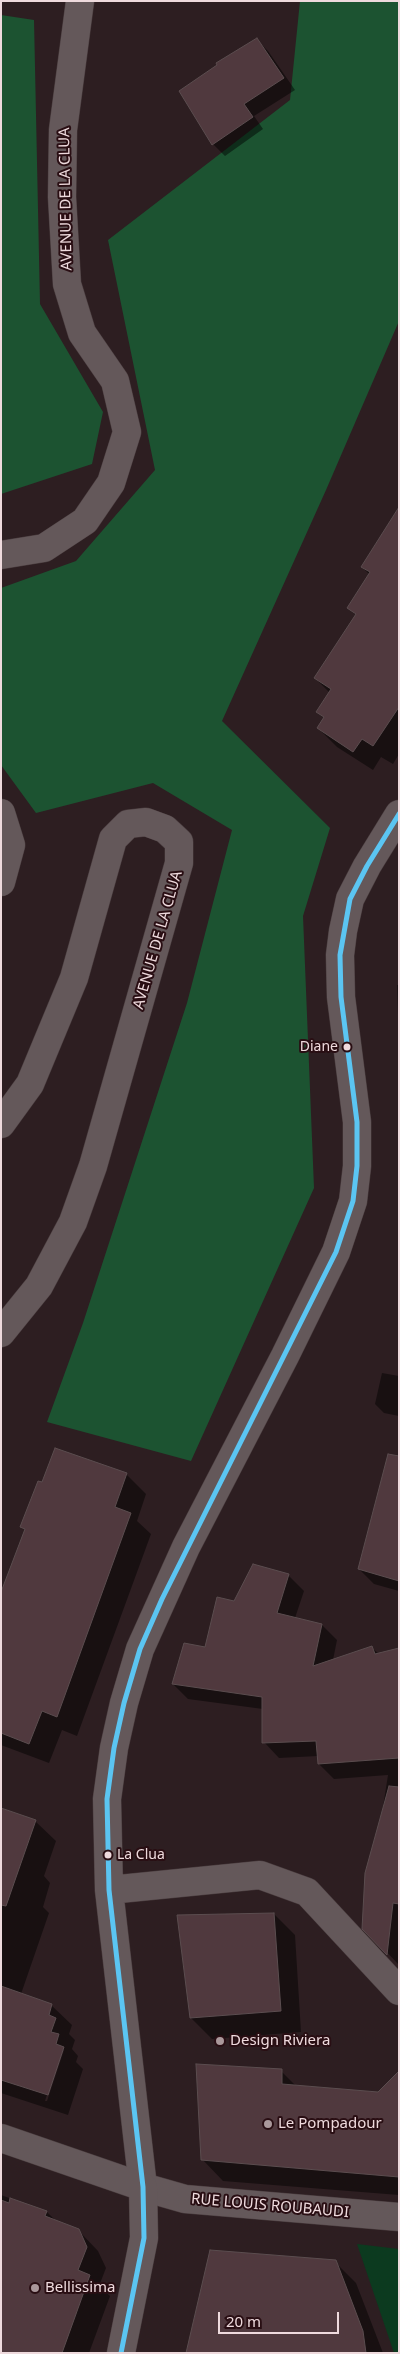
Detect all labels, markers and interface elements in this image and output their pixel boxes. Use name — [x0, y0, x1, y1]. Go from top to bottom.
street label: AVENUE DE LA CLUA — [56, 127, 76, 271]
street label: AVENUE DE LA CLUA — [130, 869, 186, 1011]
place label: Diane — [300, 1039, 338, 1055]
marker: Diane — [342, 1042, 352, 1052]
place label: La Clua — [117, 1847, 165, 1863]
marker: La Clua — [103, 1850, 113, 1860]
place label: Design Riviera — [230, 2032, 330, 2050]
marker: Design Riviera — [214, 2035, 226, 2047]
place label: Le Pompadour — [278, 2115, 382, 2133]
marker: Le Pompadour — [262, 2118, 274, 2130]
street label: RUE LOUIS ROUBAUDI — [190, 2190, 350, 2222]
place label: Bellissima — [45, 2279, 115, 2297]
marker: Bellissima — [29, 2282, 41, 2294]
scale bar — [220, 2302, 341, 2334]
text: 20 m — [226, 2311, 261, 2331]

